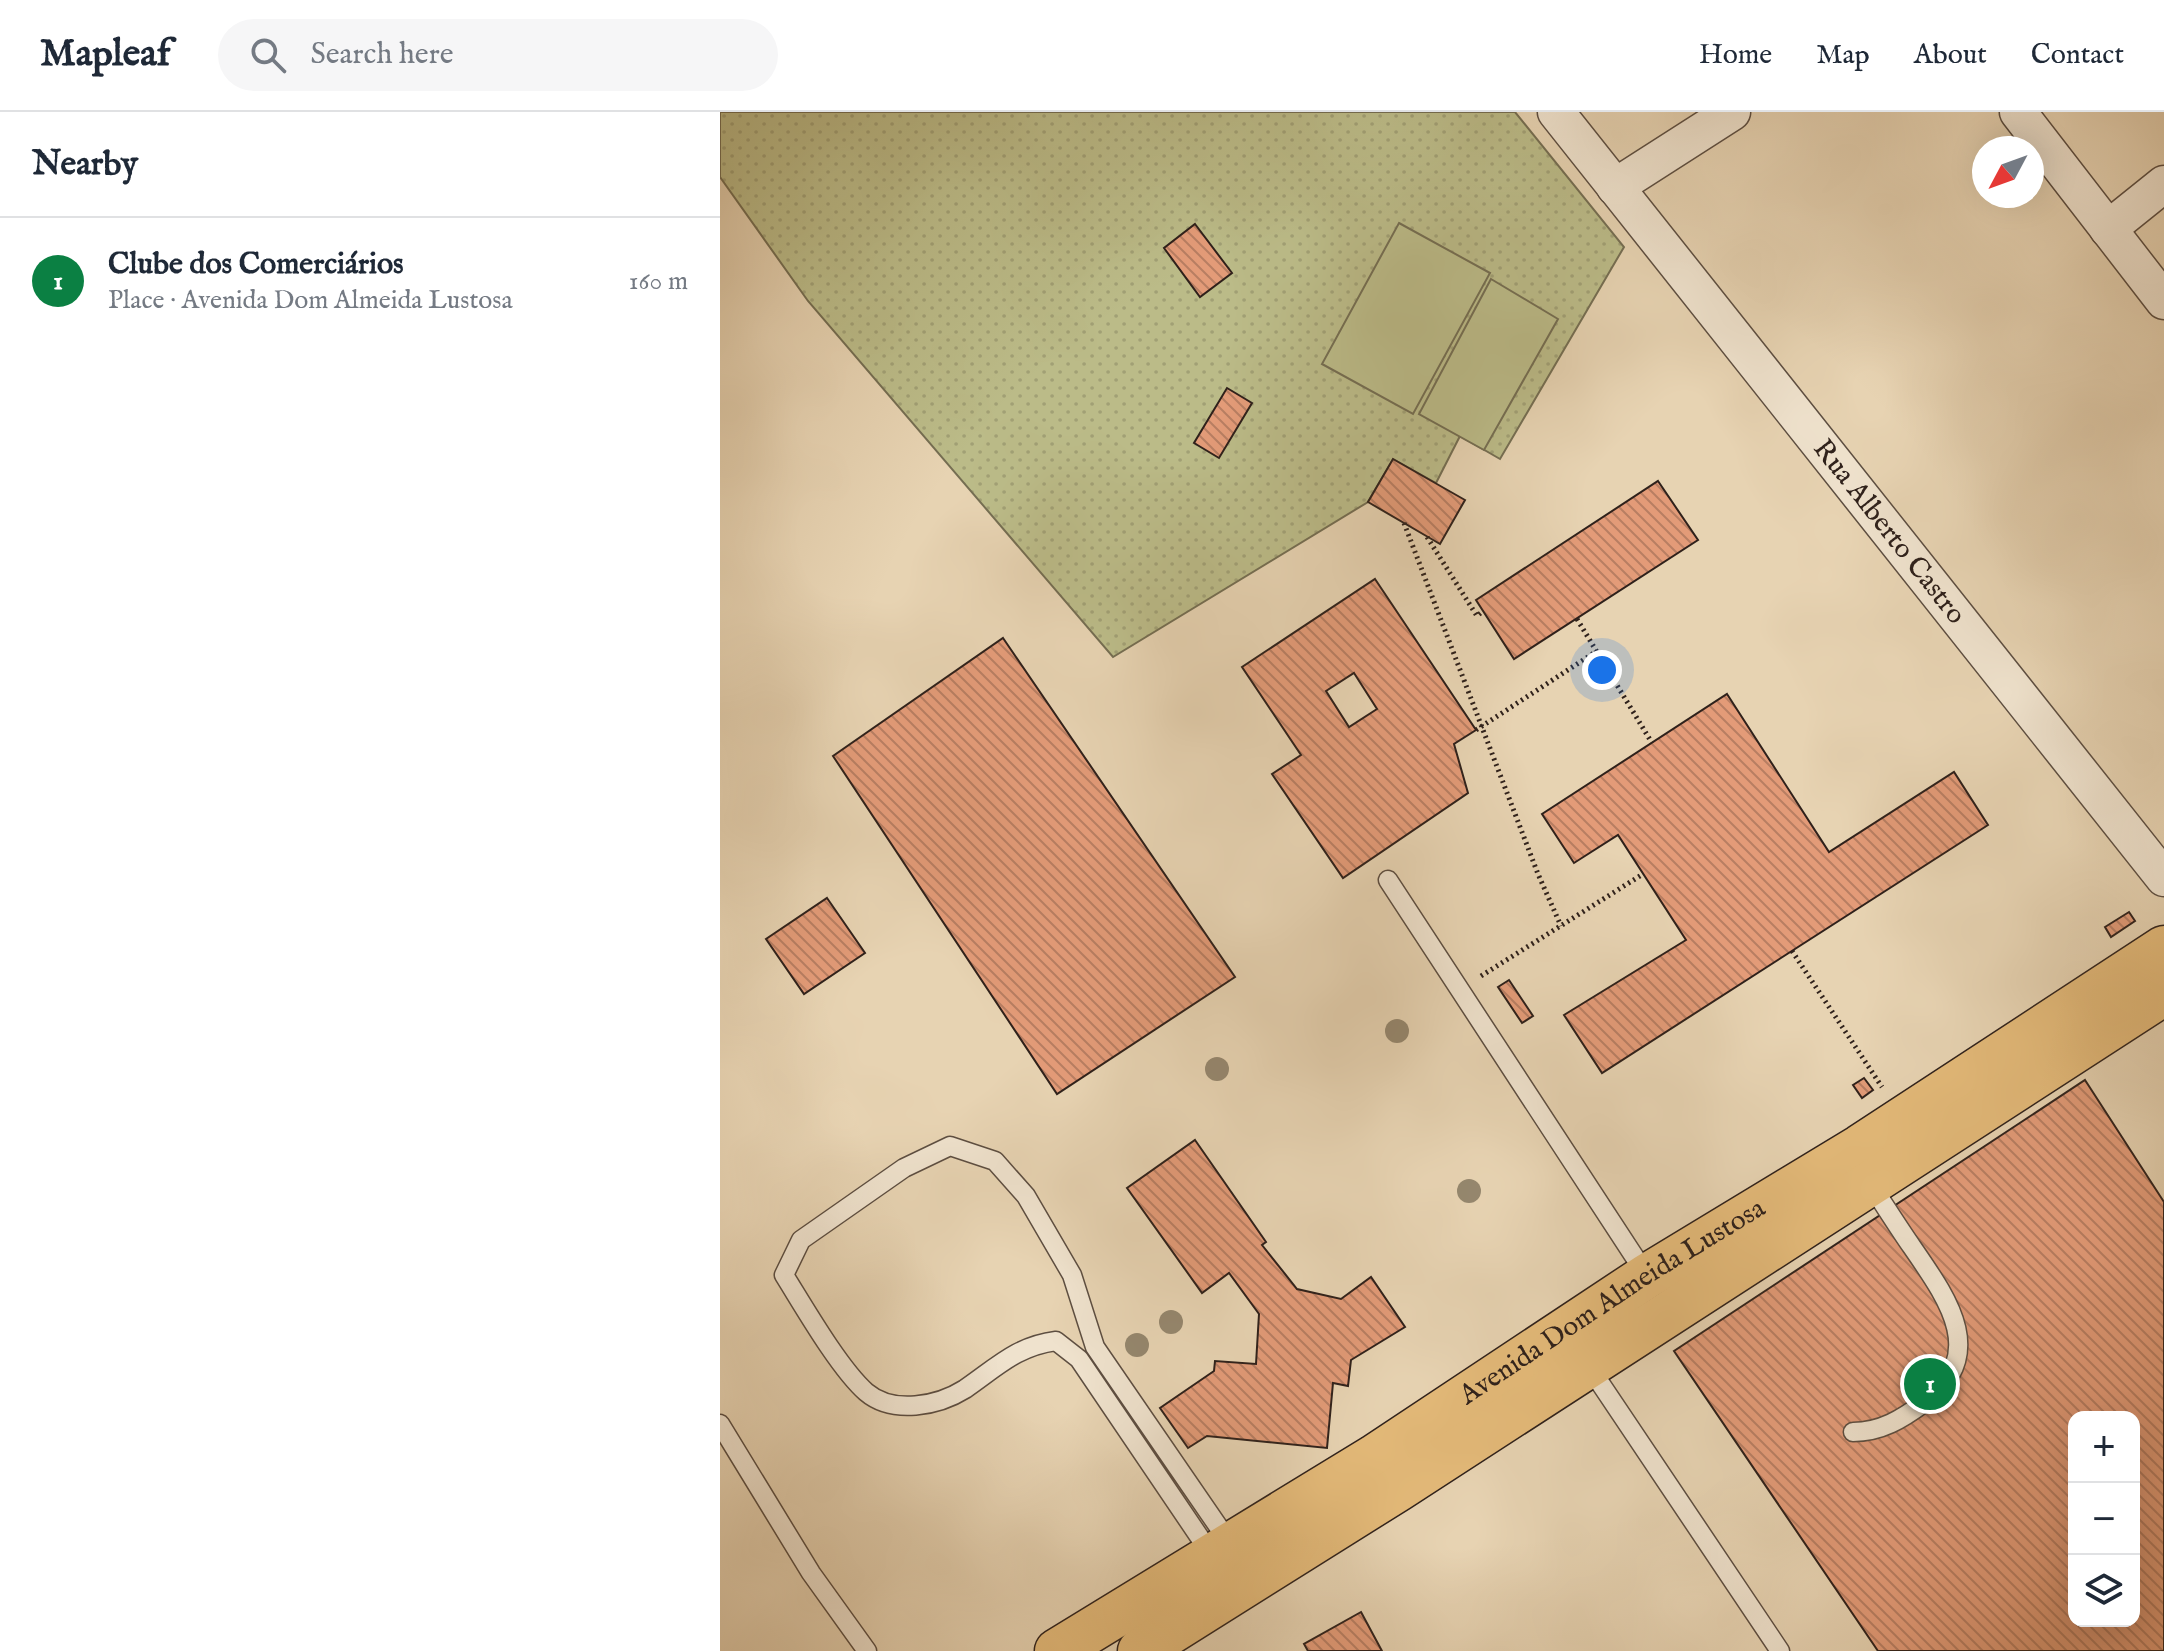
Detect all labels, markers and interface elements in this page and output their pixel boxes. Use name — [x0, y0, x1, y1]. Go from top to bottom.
search box — [218, 19, 778, 91]
text: Mapleaf — [40, 31, 170, 79]
icon: search — [246, 33, 290, 77]
text: Search here — [310, 36, 453, 74]
text: Home — [1699, 38, 1772, 73]
text: Map — [1816, 38, 1870, 73]
text: About — [1914, 38, 1987, 73]
text: Contact — [2031, 38, 2124, 73]
north arrow — [1972, 136, 2044, 208]
text: Nearby — [32, 143, 138, 186]
text: Clube dos Comerciários — [108, 246, 404, 284]
text: 1 — [53, 265, 63, 298]
text: 160 m — [629, 265, 688, 298]
text: Place · Avenida Dom Almeida Lustosa — [108, 284, 513, 317]
street label: Rua Alberto Castro — [1805, 432, 1973, 631]
your location — [1582, 650, 1622, 690]
street label: Avenida Dom Almeida Lustosa — [1452, 1191, 1772, 1414]
pin: 1 — [1904, 1354, 1956, 1414]
map controls — [2068, 1411, 2140, 1627]
button: + — [2068, 1411, 2140, 1483]
button: − — [2068, 1483, 2140, 1555]
button: layers — [2068, 1555, 2140, 1627]

